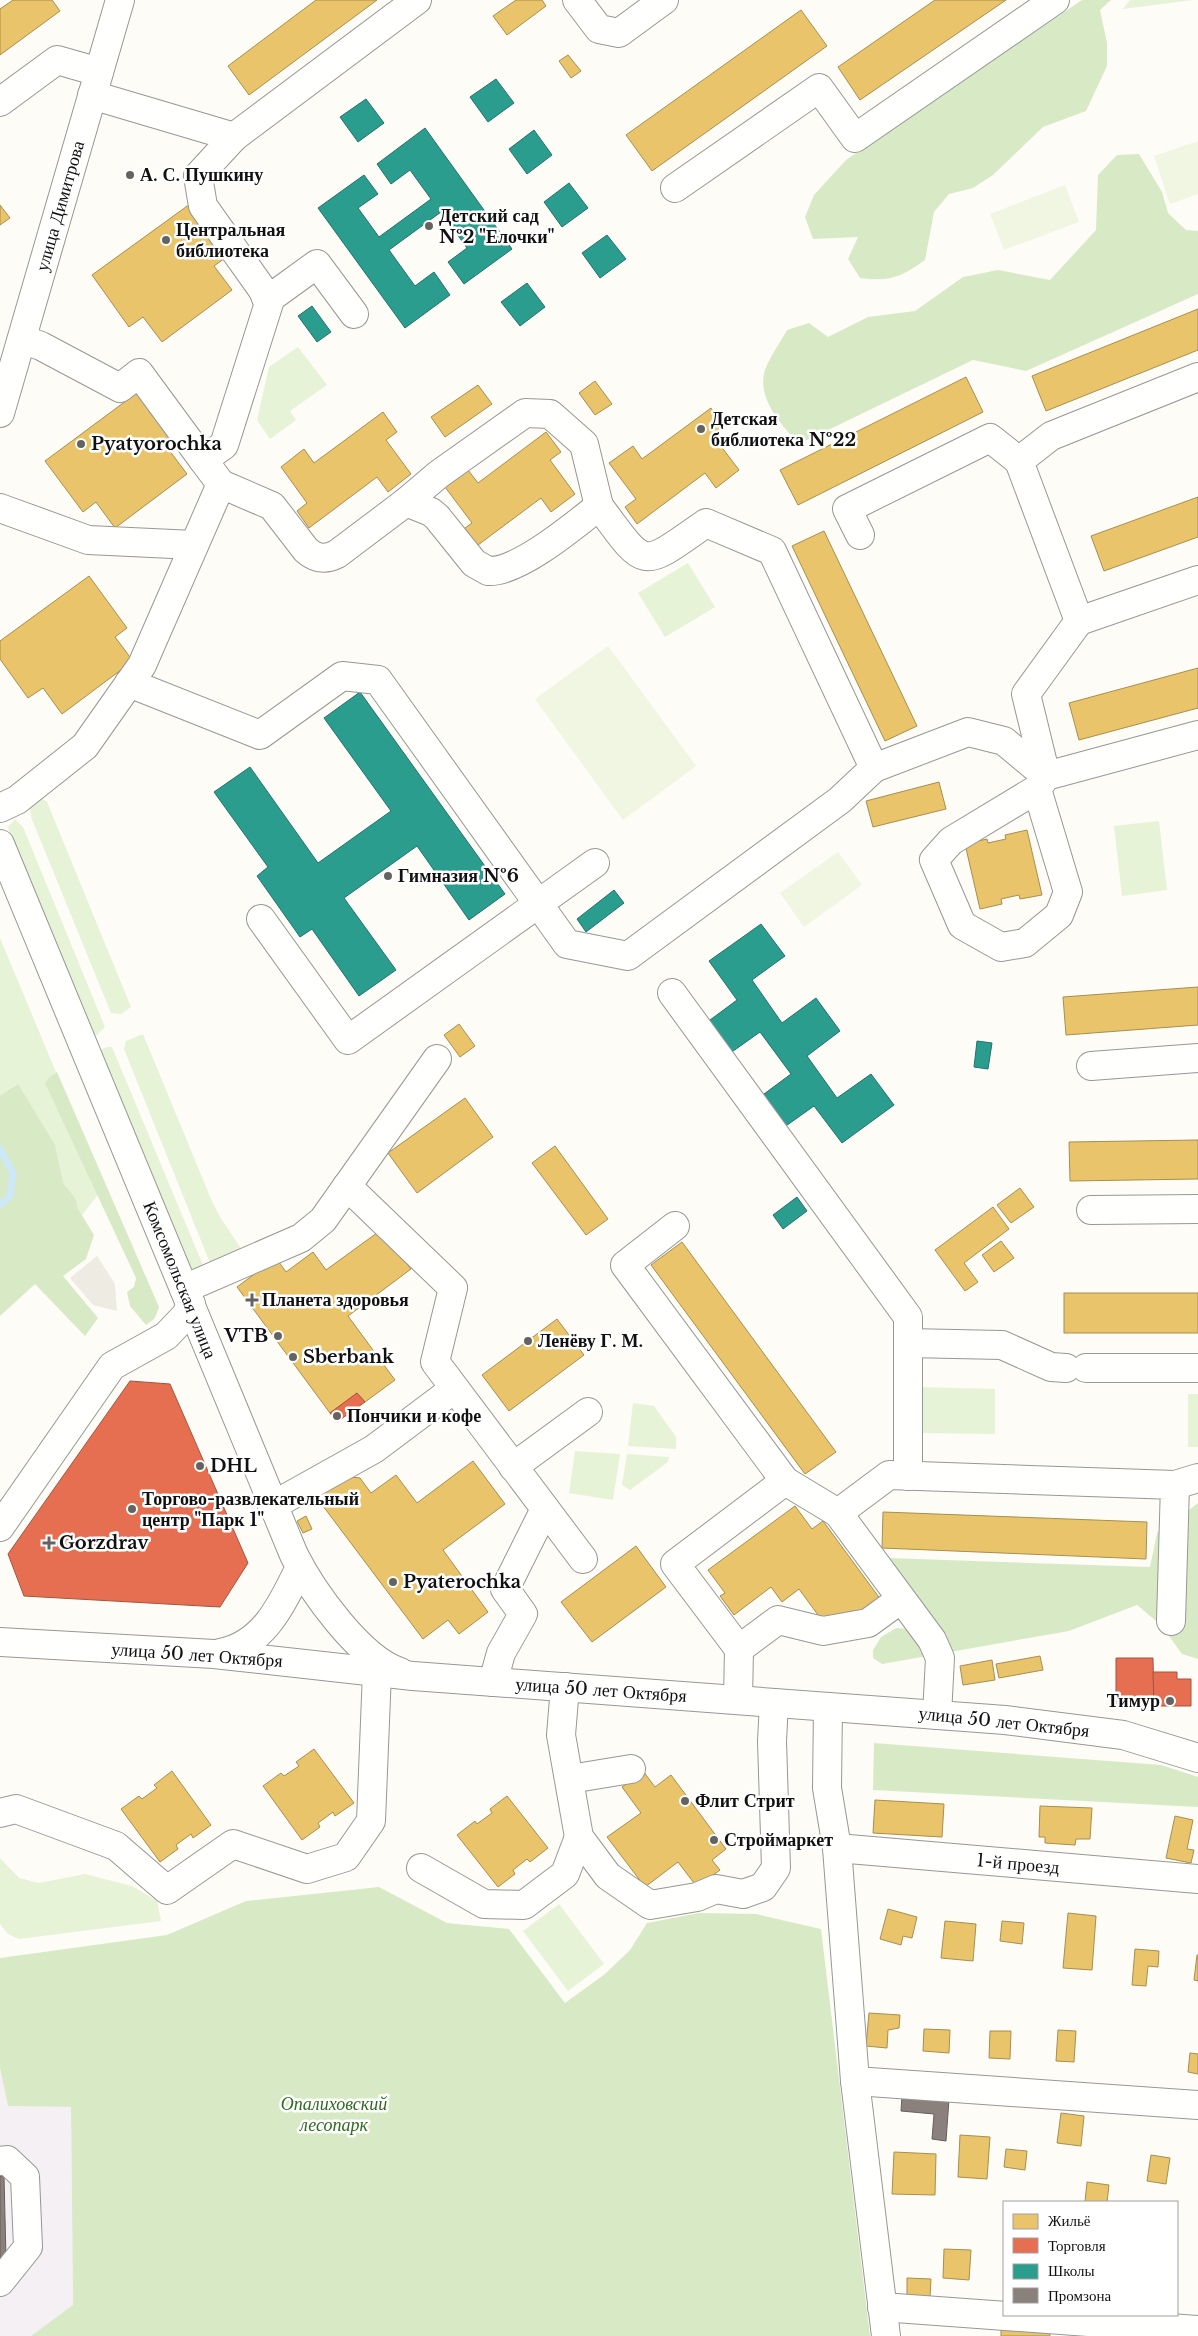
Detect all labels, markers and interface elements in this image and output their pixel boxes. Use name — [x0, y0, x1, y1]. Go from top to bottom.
street label: улица Димитрова — [31, 138, 89, 274]
place label: А. С. Пушкину — [140, 164, 263, 186]
marker: А. С. Пушкину — [124, 169, 136, 181]
place label: Детский сад №2 "Елочки" — [439, 205, 555, 248]
place label: Центральная библиотека — [176, 219, 286, 262]
marker: Детский сад №2 "Елочки" — [423, 220, 435, 232]
marker: Центральная библиотека — [160, 234, 172, 246]
place label: Детская библиотека №22 — [711, 408, 856, 451]
marker: Детская библиотека №22 — [695, 423, 707, 435]
place label: Pyatyorochka — [91, 433, 223, 455]
marker: Pyatyorochka — [75, 438, 87, 450]
place label: Гимназия №6 — [398, 865, 519, 887]
marker: Гимназия №6 — [382, 870, 394, 882]
street label: Комсомольская улица — [138, 1198, 222, 1362]
place label: Планета здоровья — [262, 1289, 409, 1311]
marker: Планета здоровья — [246, 1294, 258, 1306]
place label: VTB — [223, 1325, 268, 1347]
marker: VTB — [272, 1330, 284, 1342]
place label: Ленёву Г. М. — [538, 1330, 643, 1352]
marker: Ленёву Г. М. — [522, 1335, 534, 1347]
place label: Sberbank — [303, 1346, 395, 1368]
marker: Sberbank — [287, 1351, 299, 1363]
place label: Пончики и кофе — [347, 1405, 481, 1427]
marker: Пончики и кофе — [331, 1410, 343, 1422]
place label: DHL — [210, 1455, 257, 1477]
marker: DHL — [194, 1460, 206, 1472]
place label: Торгово-развлекательный центр "Парк 1" — [142, 1488, 359, 1531]
marker: Торгово-развлекательный центр "Парк 1" — [126, 1503, 138, 1515]
place label: Gorzdrav — [59, 1532, 149, 1554]
marker: Gorzdrav — [43, 1537, 55, 1549]
place label: Pyaterochka — [403, 1571, 522, 1593]
marker: Pyaterochka — [387, 1576, 399, 1588]
street label: улица 50 лет Октября — [111, 1638, 283, 1672]
street label: улица 50 лет Октября — [515, 1673, 687, 1707]
place label: Тимур — [1107, 1690, 1160, 1712]
marker: Тимур — [1164, 1695, 1176, 1707]
street label: улица 50 лет Октября — [917, 1702, 1091, 1742]
place label: Флит Стрит — [695, 1790, 795, 1812]
marker: Флит Стрит — [679, 1795, 691, 1807]
place label: Строймаркет — [724, 1829, 833, 1851]
marker: Строймаркет — [708, 1834, 720, 1846]
street label: 1-й проезд — [976, 1849, 1060, 1879]
park label: Опалиховский лесопарк — [281, 2093, 387, 2136]
legend — [1003, 2201, 1178, 2316]
text: Жильё — [1048, 2211, 1091, 2230]
text: Торговля — [1048, 2236, 1106, 2255]
text: Школы — [1048, 2261, 1095, 2280]
text: Промзона — [1048, 2286, 1111, 2305]

